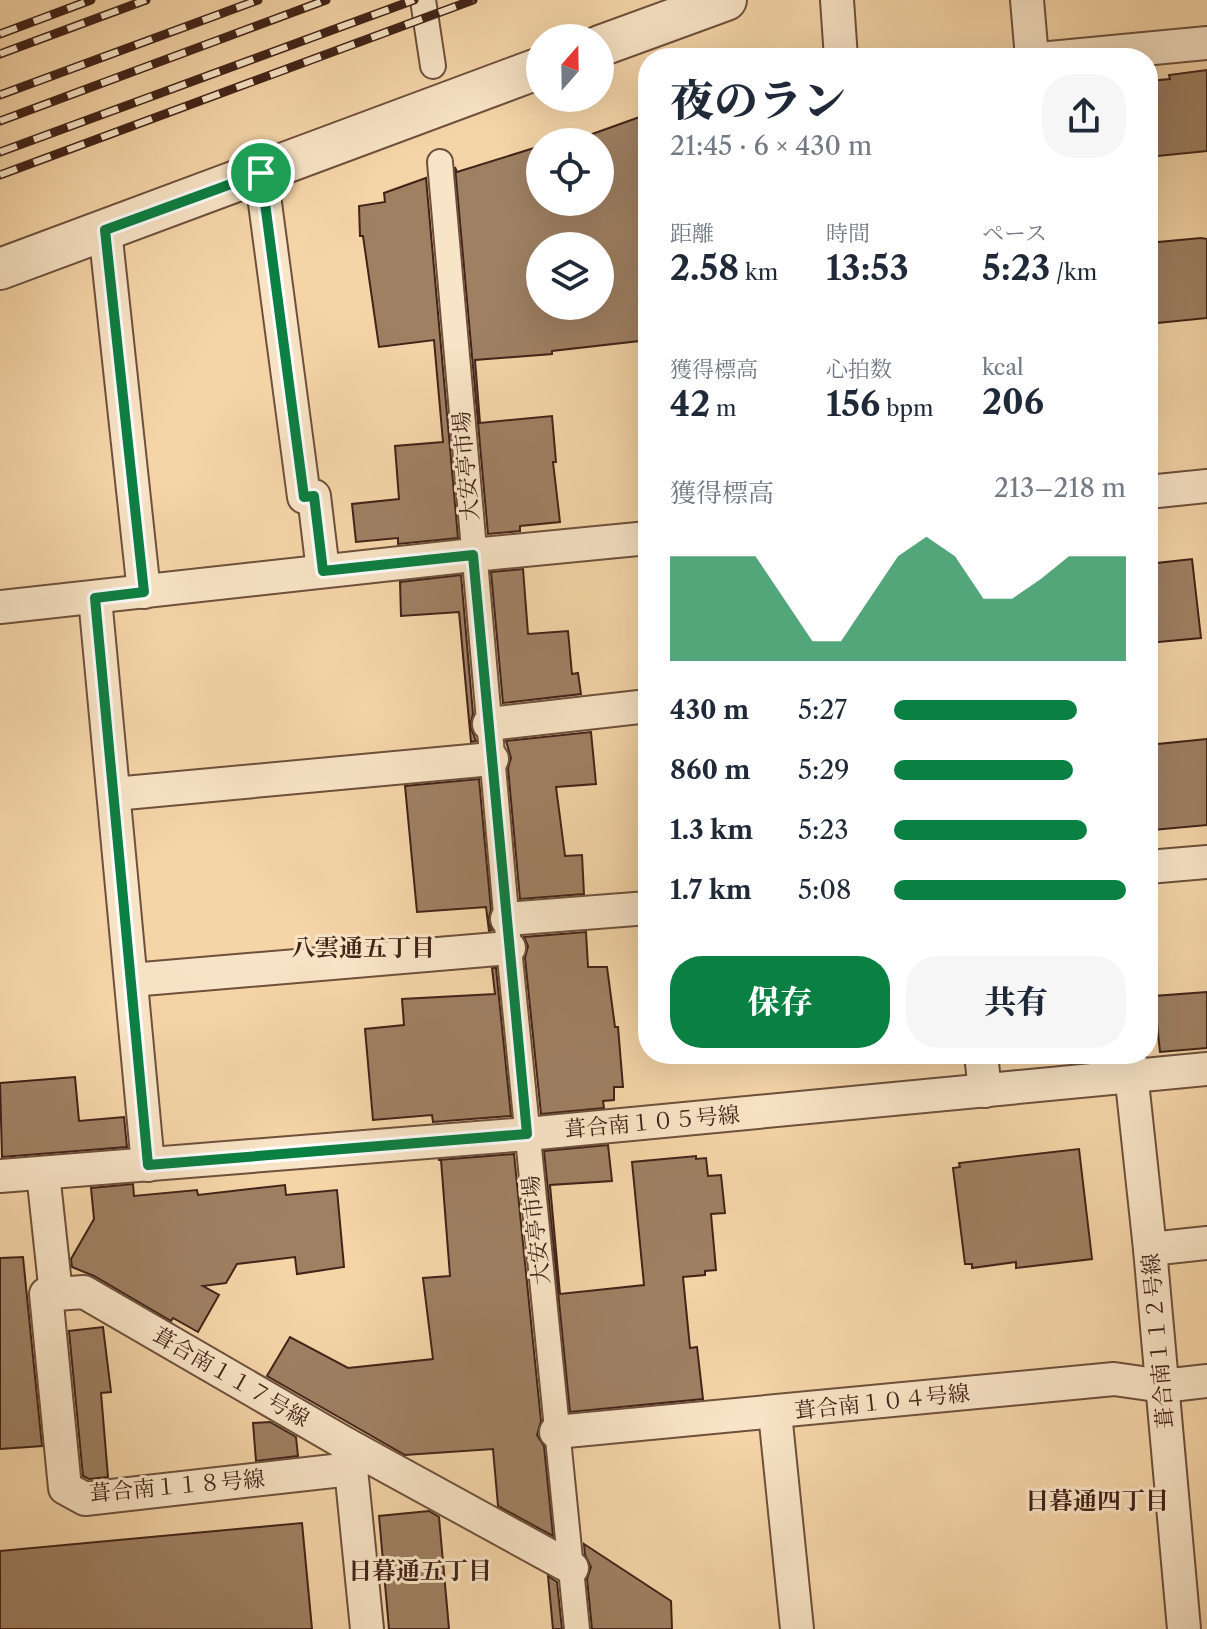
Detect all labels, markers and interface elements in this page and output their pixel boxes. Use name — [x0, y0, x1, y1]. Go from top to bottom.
north arrow — [526, 24, 614, 112]
map controls — [526, 24, 614, 320]
text: 夜のラン — [670, 73, 846, 127]
button: share — [1042, 74, 1126, 158]
button: locate — [526, 128, 614, 216]
text: 21:45 · 6 × 430 m — [670, 130, 872, 162]
pin — [227, 139, 295, 207]
icon: arrive — [239, 151, 283, 195]
text: 距離 — [670, 220, 714, 247]
text: 時間 — [826, 220, 870, 247]
text: ペース — [982, 220, 1047, 247]
button: layers — [526, 232, 614, 320]
text: 2.58 — [670, 247, 739, 289]
text: 13:53 — [826, 247, 909, 289]
text: 5:23 — [982, 247, 1050, 289]
text: km — [739, 259, 778, 286]
text: /km — [1050, 259, 1097, 286]
text: kcal — [982, 354, 1024, 381]
text: 獲得標高 — [670, 356, 758, 383]
text: 心拍数 — [826, 356, 892, 383]
text: 206 — [982, 381, 1044, 423]
text: 42 — [670, 383, 710, 425]
text: 156 — [826, 383, 880, 425]
text: m — [710, 395, 737, 422]
text: bpm — [880, 395, 934, 422]
street label: 大安亭市場 — [448, 410, 484, 522]
text: 213–218 m — [994, 472, 1126, 504]
text: 獲得標高 — [670, 477, 774, 509]
text: 430 m — [670, 694, 749, 726]
text: 5:27 — [798, 694, 847, 726]
text: 860 m — [670, 754, 751, 786]
text: 5:29 — [798, 754, 850, 786]
text: 1.3 km — [670, 814, 753, 846]
text: 5:23 — [798, 814, 849, 846]
text: 1.7 km — [670, 874, 752, 906]
text: 5:08 — [798, 874, 851, 906]
district label: 八雲通五丁目 — [291, 933, 435, 962]
button: 保存 — [670, 956, 890, 1048]
button: 共有 — [906, 956, 1126, 1048]
street label: 葺合南１０５号線 — [563, 1101, 741, 1143]
street label: 大安亭市場 — [517, 1174, 555, 1286]
street label: 葺合南１１２号線 — [1137, 1252, 1179, 1430]
street label: 葺合南１１７号線 — [148, 1321, 314, 1433]
street label: 葺合南１０４号線 — [793, 1379, 971, 1425]
street label: 葺合南１１８号線 — [88, 1465, 266, 1507]
district label: 日暮通四丁目 — [1025, 1486, 1169, 1515]
district label: 日暮通五丁目 — [348, 1556, 492, 1585]

